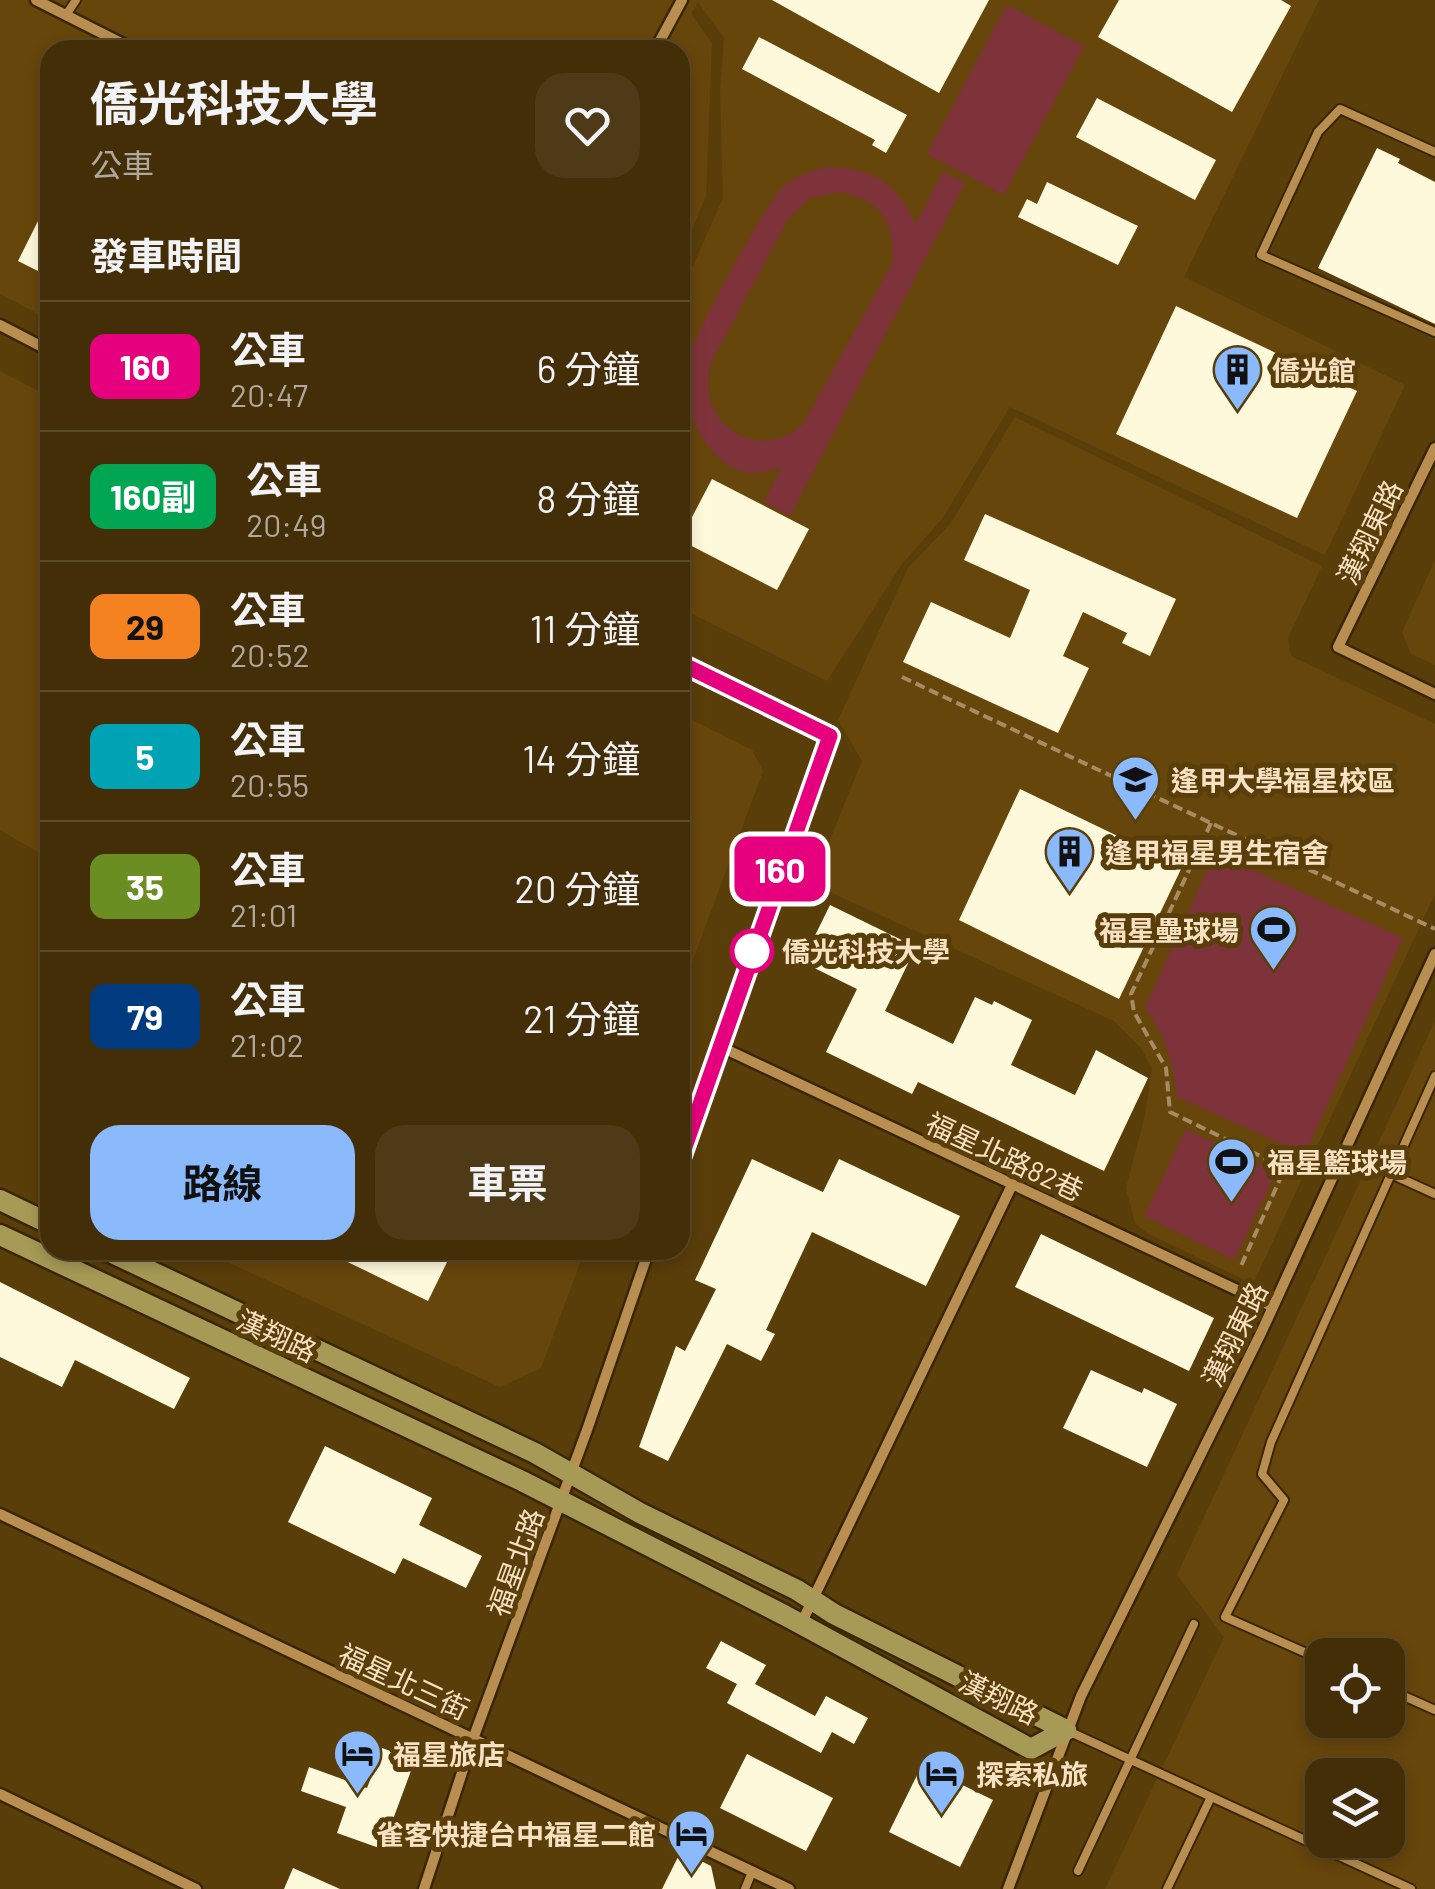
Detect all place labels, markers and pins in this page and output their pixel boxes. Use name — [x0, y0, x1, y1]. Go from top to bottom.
building icon: 僑光館 — [1211, 344, 1263, 412]
place label: 僑光館 — [1272, 353, 1356, 387]
school or university icon: 逢甲大學福星校區 — [1110, 754, 1162, 822]
place label: 逢甲大學福星校區 — [1171, 763, 1395, 797]
building icon: 逢甲福星男生宿舍 — [1044, 826, 1096, 894]
place label: 逢甲福星男生宿舍 — [1105, 835, 1329, 869]
sports icon: 福星壘球場 — [1248, 904, 1300, 972]
place label: 福星壘球場 — [1099, 913, 1239, 947]
marker: 僑光科技大學 — [731, 930, 773, 972]
place label: 僑光科技大學 — [782, 934, 950, 968]
sports icon: 福星籃球場 — [1206, 1136, 1258, 1204]
place label: 福星籃球場 — [1267, 1145, 1407, 1179]
hotel icon: 福星旅店 — [332, 1728, 384, 1796]
place label: 福星旅店 — [393, 1737, 505, 1771]
hotel icon: 探索私旅 — [915, 1748, 967, 1816]
place label: 探索私旅 — [976, 1757, 1088, 1791]
hotel icon: 雀客快捷台中福星二館 — [665, 1808, 717, 1876]
place label: 雀客快捷台中福星二館 — [376, 1817, 656, 1851]

